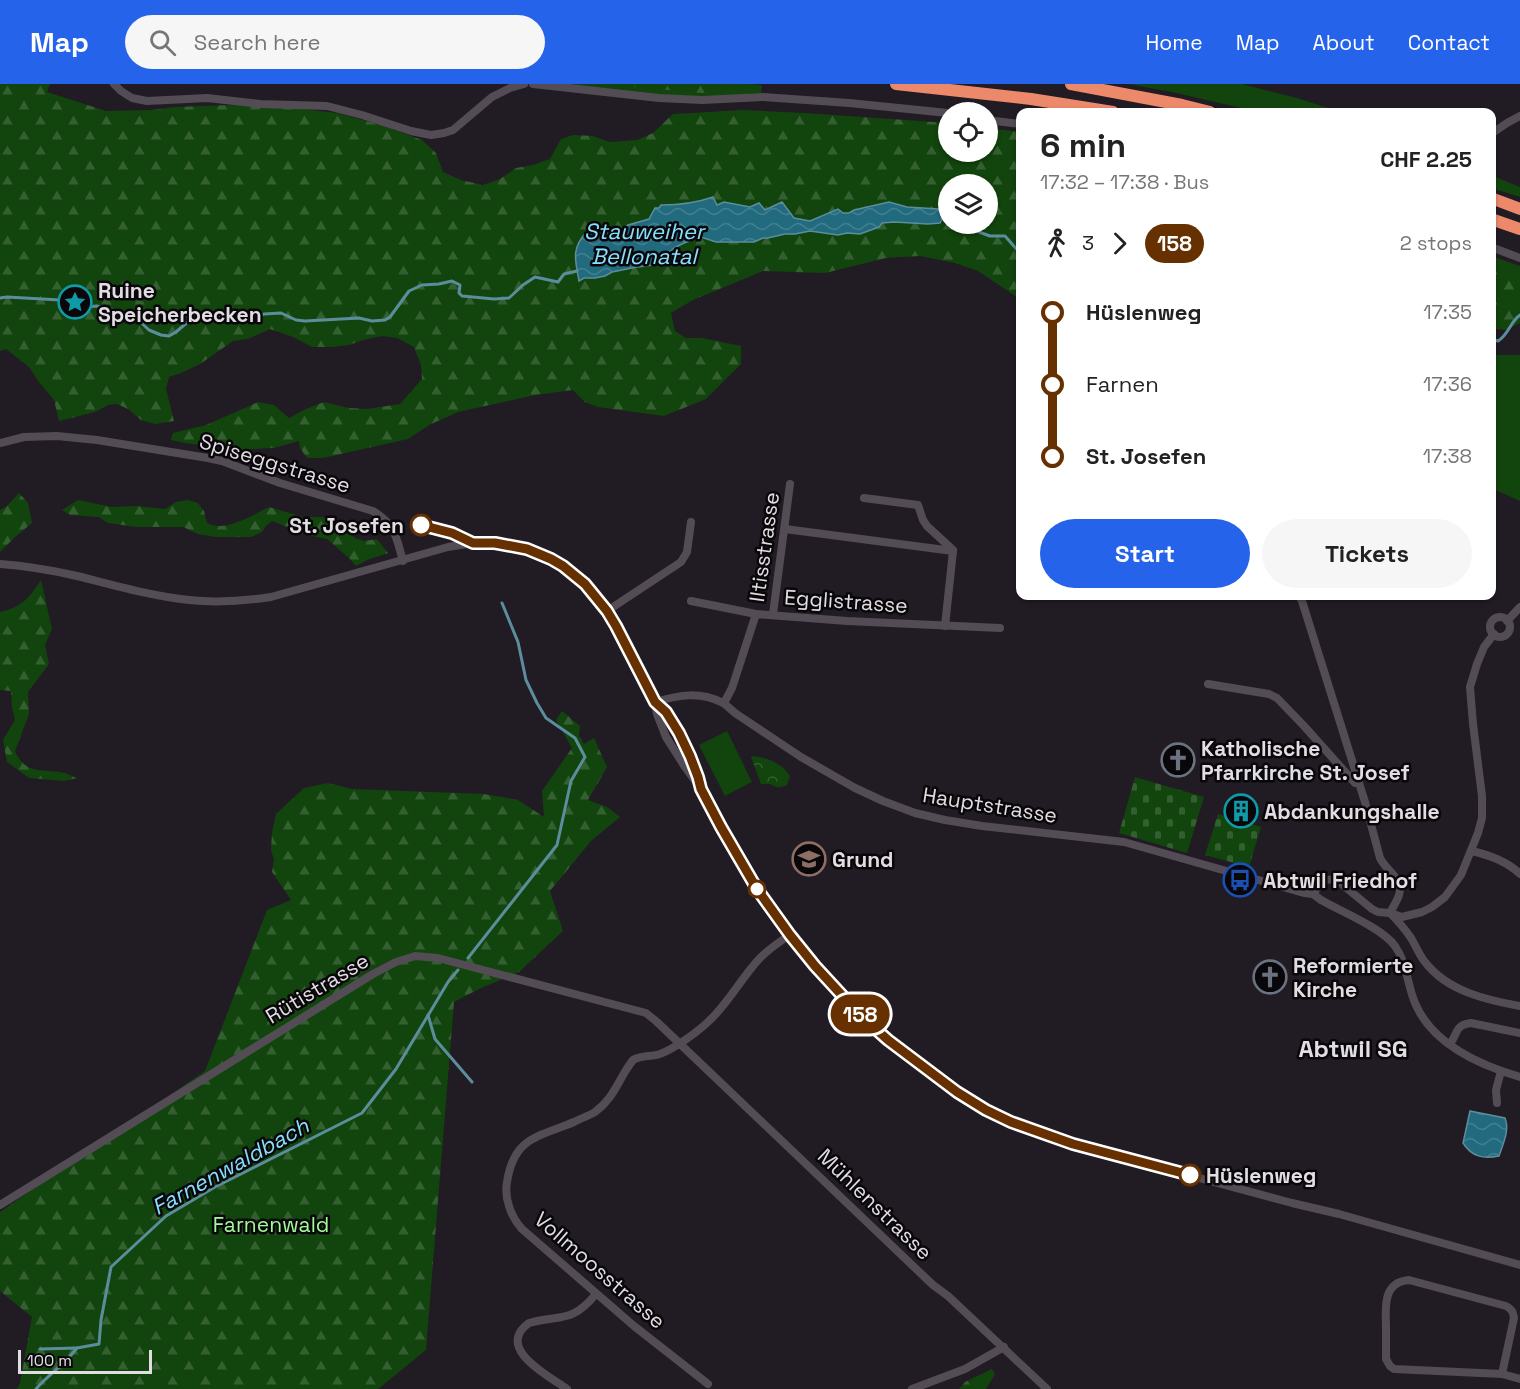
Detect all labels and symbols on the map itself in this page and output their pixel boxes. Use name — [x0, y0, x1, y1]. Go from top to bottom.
water label: Stauweiher Bellonatal — [584, 217, 707, 270]
place label: Ruine Speicherbecken — [98, 277, 262, 328]
place icon: Ruine Speicherbecken — [57, 284, 93, 320]
street label: Spiseggstrasse — [196, 427, 354, 499]
street label: Iltisstrasse — [743, 490, 785, 604]
place label: St. Josefen — [289, 512, 404, 539]
marker: St. Josefen — [410, 514, 432, 536]
street label: Egglistrasse — [783, 583, 909, 619]
place label: Katholische Pfarrkirche St. Josef — [1201, 735, 1410, 786]
church icon: Katholische Pfarrkirche St. Josef — [1160, 742, 1196, 778]
street label: Hauptstrasse — [921, 781, 1059, 829]
building icon: Abdankungshalle — [1223, 793, 1259, 829]
place label: Abdankungshalle — [1264, 798, 1440, 825]
school or university icon: Grund — [791, 841, 827, 877]
place label: Grund — [832, 846, 894, 873]
bus stop icon: Abtwil Friedhof — [1222, 862, 1258, 898]
place label: Abtwil Friedhof — [1263, 867, 1417, 894]
unlabelled marker — [748, 880, 766, 898]
street label: Rütistrasse — [261, 947, 373, 1029]
place label: Reformierte Kirche — [1293, 952, 1413, 1003]
church icon: Reformierte Kirche — [1252, 959, 1288, 995]
line badge: 158 — [826, 994, 894, 1034]
district label: Abtwil SG — [1298, 1033, 1408, 1064]
water label: Farnenwaldbach — [147, 1111, 314, 1221]
street label: Mühlenstrasse — [812, 1143, 938, 1265]
place label: Hüslenweg — [1206, 1162, 1316, 1189]
marker: Hüslenweg — [1179, 1164, 1201, 1186]
street label: Vollmoosstrasse — [529, 1206, 671, 1334]
park label: Farnenwald — [213, 1211, 329, 1238]
scale bar — [18, 1347, 152, 1374]

